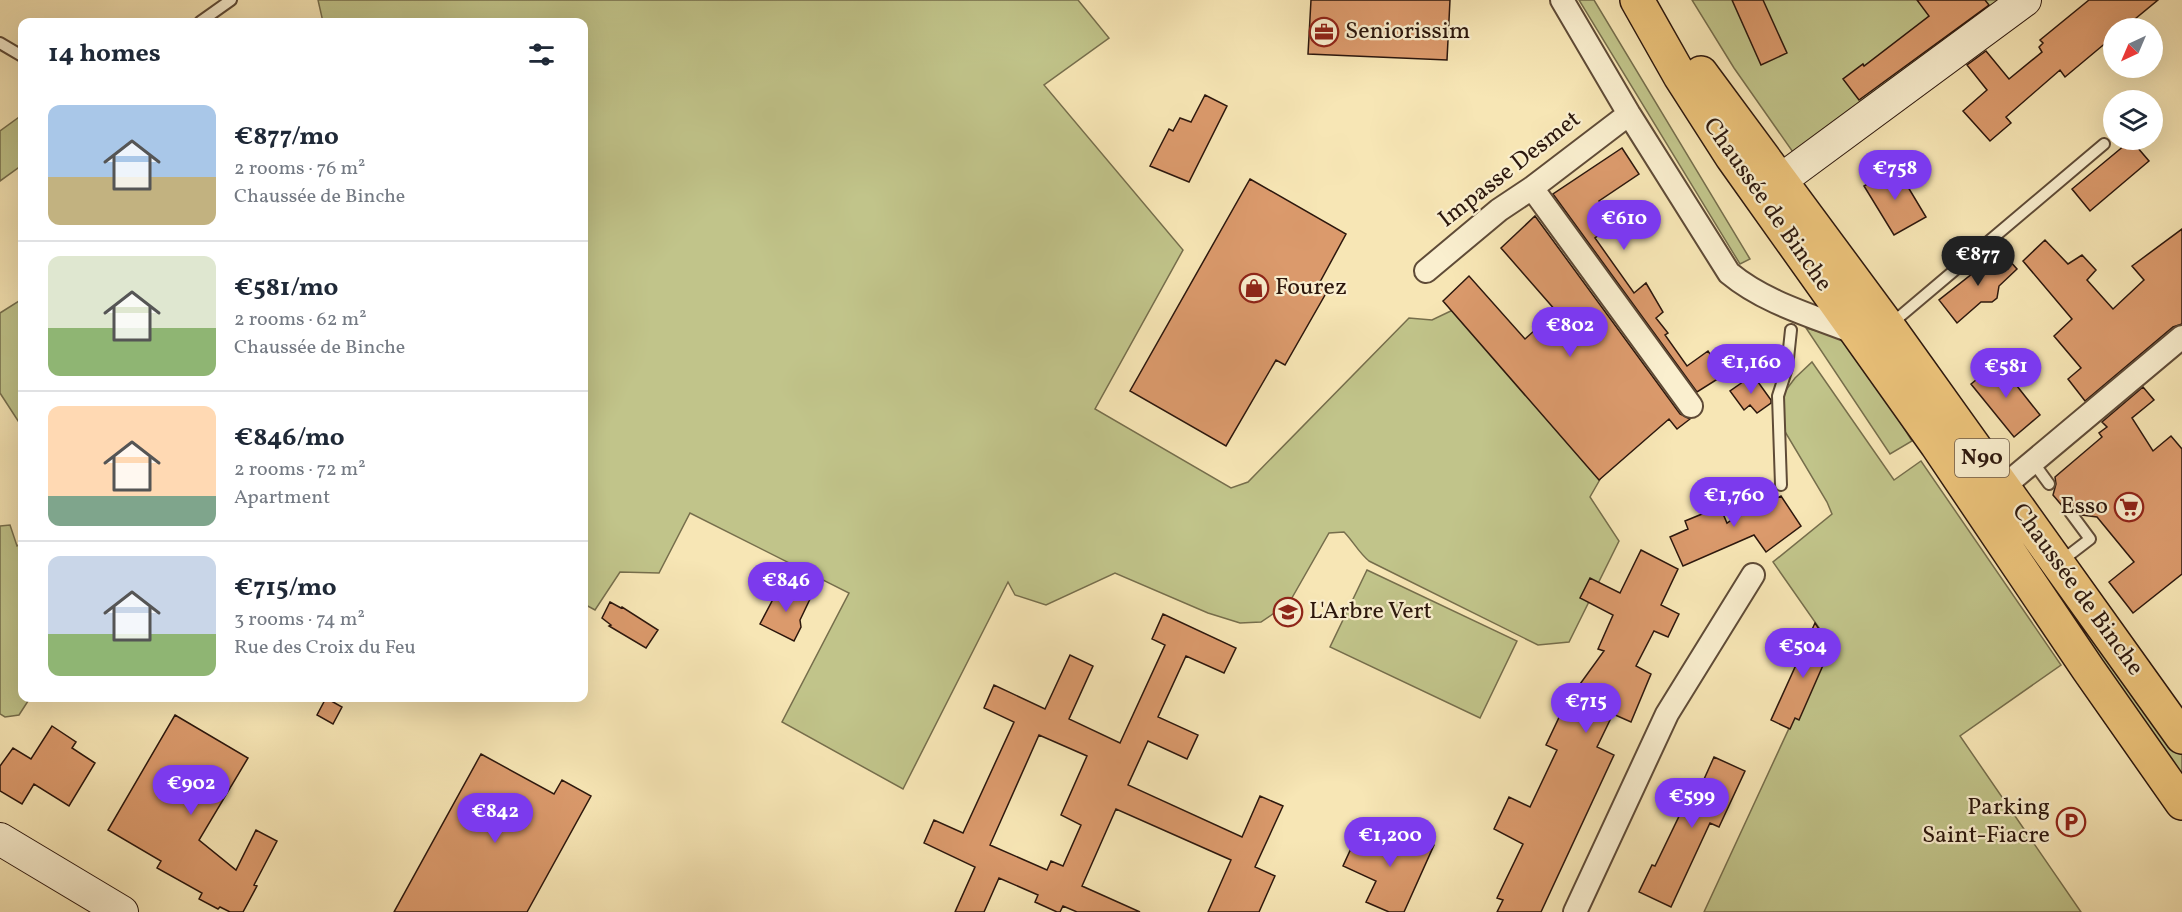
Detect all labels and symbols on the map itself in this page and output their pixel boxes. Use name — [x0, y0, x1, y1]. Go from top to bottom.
place label: Seniorissim — [1345, 15, 1470, 49]
office icon: Seniorissim — [1308, 16, 1340, 48]
north arrow — [2103, 18, 2163, 78]
street label: Impasse Desmet — [1432, 104, 1588, 236]
street label: Chaussée de Binche — [1694, 111, 1840, 299]
pin: €758 — [1859, 150, 1931, 201]
pin: €610 — [1588, 200, 1660, 251]
pin: €877 — [1942, 236, 2014, 287]
place label: Fourez — [1275, 271, 1347, 305]
shop icon: Fourez — [1238, 272, 1270, 304]
pin: €802 — [1534, 307, 1606, 358]
pin: €1,160 — [1702, 344, 1800, 395]
pin: €581 — [1970, 348, 2042, 399]
road number: N90 — [1955, 439, 2009, 477]
pin: €1,760 — [1685, 477, 1783, 528]
place label: Esso — [2060, 490, 2108, 524]
supermarket icon: Esso — [2113, 491, 2145, 523]
street label: Chaussée de Binche — [2003, 497, 2151, 683]
pin: €846 — [750, 562, 822, 613]
place label: L'Arbre Vert — [1309, 595, 1432, 629]
school or university icon: L'Arbre Vert — [1272, 596, 1304, 628]
pin: €504 — [1767, 628, 1839, 679]
pin: €715 — [1550, 683, 1622, 734]
pin: €902 — [155, 765, 227, 816]
pin: €599 — [1656, 778, 1728, 829]
place label: Parking Saint-Fiacre — [1922, 791, 2050, 853]
pin: €842 — [459, 793, 531, 844]
parking icon: Parking Saint-Fiacre — [2055, 806, 2087, 838]
pin: €1,200 — [1341, 817, 1439, 868]

